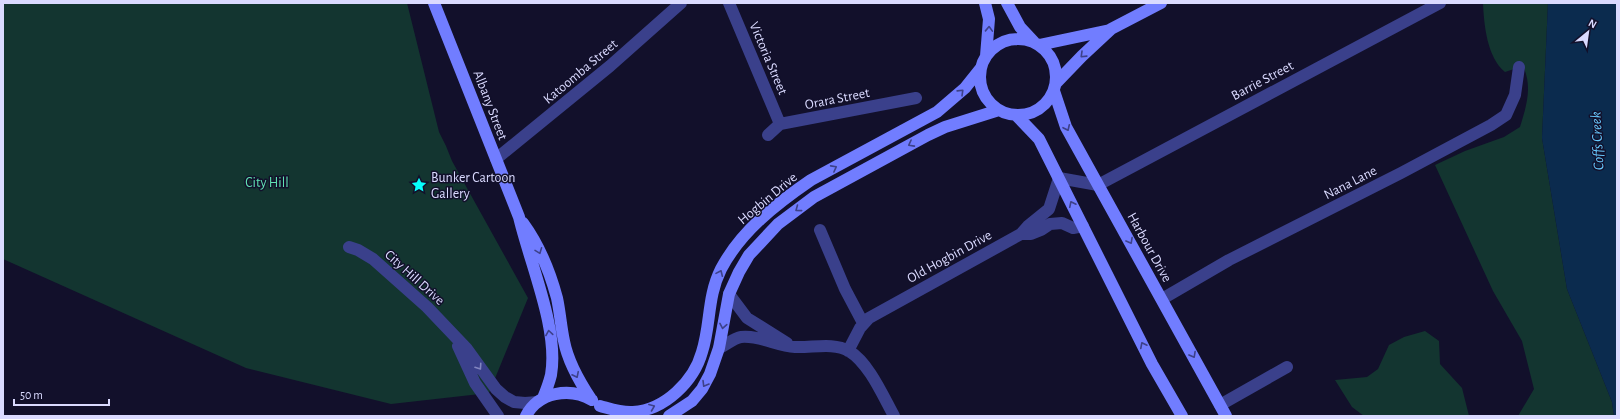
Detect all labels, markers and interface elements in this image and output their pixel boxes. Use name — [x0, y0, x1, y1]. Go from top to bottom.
north arrow — [1568, 12, 1608, 52]
text: N — [1587, 17, 1599, 30]
street label: Victoria Street — [747, 20, 790, 97]
one-way arrow — [985, 26, 993, 32]
street label: Katoomba Street — [541, 36, 621, 107]
one-way arrow — [1080, 50, 1088, 58]
street label: Barrie Street — [1229, 58, 1296, 103]
street label: Albany Street — [470, 69, 510, 143]
street label: Orara Street — [804, 86, 871, 112]
one-way arrow — [956, 89, 964, 97]
water label: Coffs Creek — [1588, 111, 1607, 171]
one-way arrow — [1062, 123, 1070, 131]
one-way arrow — [907, 140, 915, 147]
street label: Nana Lane — [1322, 164, 1379, 202]
one-way arrow — [830, 165, 837, 172]
street label: Hogbin Drive — [735, 170, 800, 227]
place label: Bunker Cartoon Gallery — [431, 171, 515, 201]
park label: City Hill — [245, 176, 289, 190]
place icon: Bunker Cartoon Gallery — [410, 176, 428, 194]
one-way arrow — [1069, 201, 1077, 208]
one-way arrow — [795, 204, 802, 211]
street label: Harbour Drive — [1124, 210, 1174, 285]
street label: Old Hogbin Drive — [905, 228, 994, 286]
one-way arrow — [1125, 237, 1132, 245]
one-way arrow — [535, 247, 543, 254]
street label: City Hill Drive — [382, 248, 447, 308]
one-way arrow — [715, 270, 723, 277]
one-way arrow — [719, 323, 728, 330]
one-way arrow — [545, 330, 554, 336]
one-way arrow — [1140, 342, 1148, 349]
one-way arrow — [1188, 351, 1195, 358]
one-way arrow — [475, 362, 482, 369]
one-way arrow — [572, 370, 579, 378]
one-way arrow — [702, 380, 709, 387]
scale bar — [14, 381, 109, 407]
text: 50 m — [20, 389, 43, 401]
one-way arrow — [648, 403, 655, 411]

